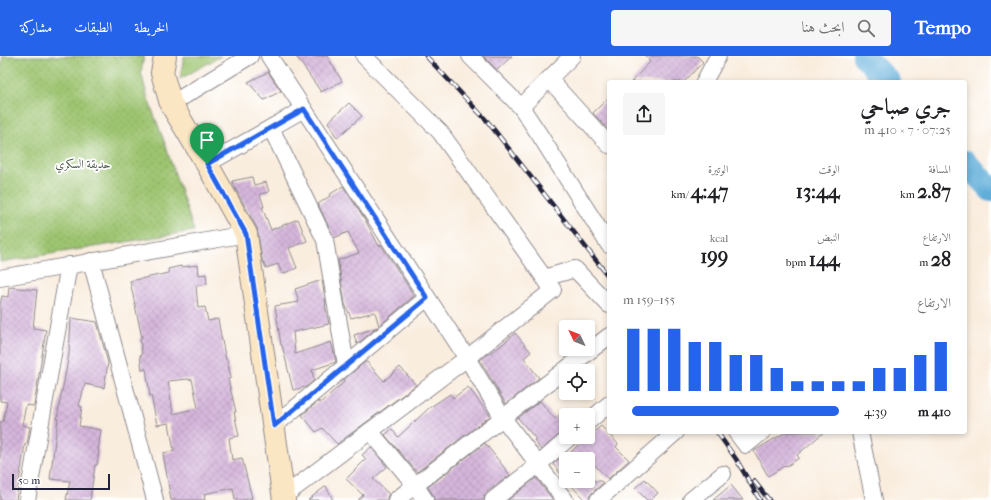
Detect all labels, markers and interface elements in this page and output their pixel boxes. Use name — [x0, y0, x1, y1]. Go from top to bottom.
search box — [611, 10, 891, 46]
icon: search — [855, 17, 877, 39]
text: Tempo — [915, 17, 971, 39]
text: ابحث هنا — [801, 18, 845, 36]
text: مشاركة — [20, 19, 52, 36]
text: الطبقات — [74, 19, 112, 36]
text: الخريطة — [134, 19, 168, 36]
button: share — [623, 93, 665, 135]
text: جري صباحي — [860, 94, 951, 120]
text: 07:25 · 7 × 410 m — [864, 122, 951, 137]
pin — [190, 123, 224, 164]
icon: arrive — [196, 129, 218, 151]
park label: حديقة السكري — [55, 157, 111, 174]
text: الوتيرة — [708, 163, 728, 176]
text: الوقت — [819, 163, 840, 176]
text: المسافة — [929, 163, 951, 176]
text: 4:47 — [691, 180, 728, 203]
text: 13:44 — [796, 180, 840, 203]
text: 2.87 — [917, 180, 951, 203]
text: /km — [671, 188, 691, 201]
text: km — [900, 188, 917, 201]
text: النبض — [817, 231, 840, 244]
text: الارتفاع — [922, 231, 951, 244]
text: kcal — [710, 232, 728, 245]
text: 199 — [700, 245, 728, 268]
text: 144 — [809, 248, 840, 271]
text: 28 — [931, 248, 951, 271]
text: bpm — [786, 256, 809, 269]
text: m — [919, 256, 931, 269]
text: 155–159 m — [623, 292, 675, 307]
text: الارتفاع — [917, 295, 951, 310]
north arrow — [559, 320, 595, 356]
map controls — [559, 320, 595, 488]
button: locate — [559, 364, 595, 400]
text: 4:39 — [864, 404, 887, 419]
text: 410 m — [918, 404, 951, 419]
button: + — [559, 408, 595, 444]
button: − — [559, 452, 595, 488]
scale bar — [12, 472, 110, 491]
text: 50 m — [18, 474, 40, 487]

